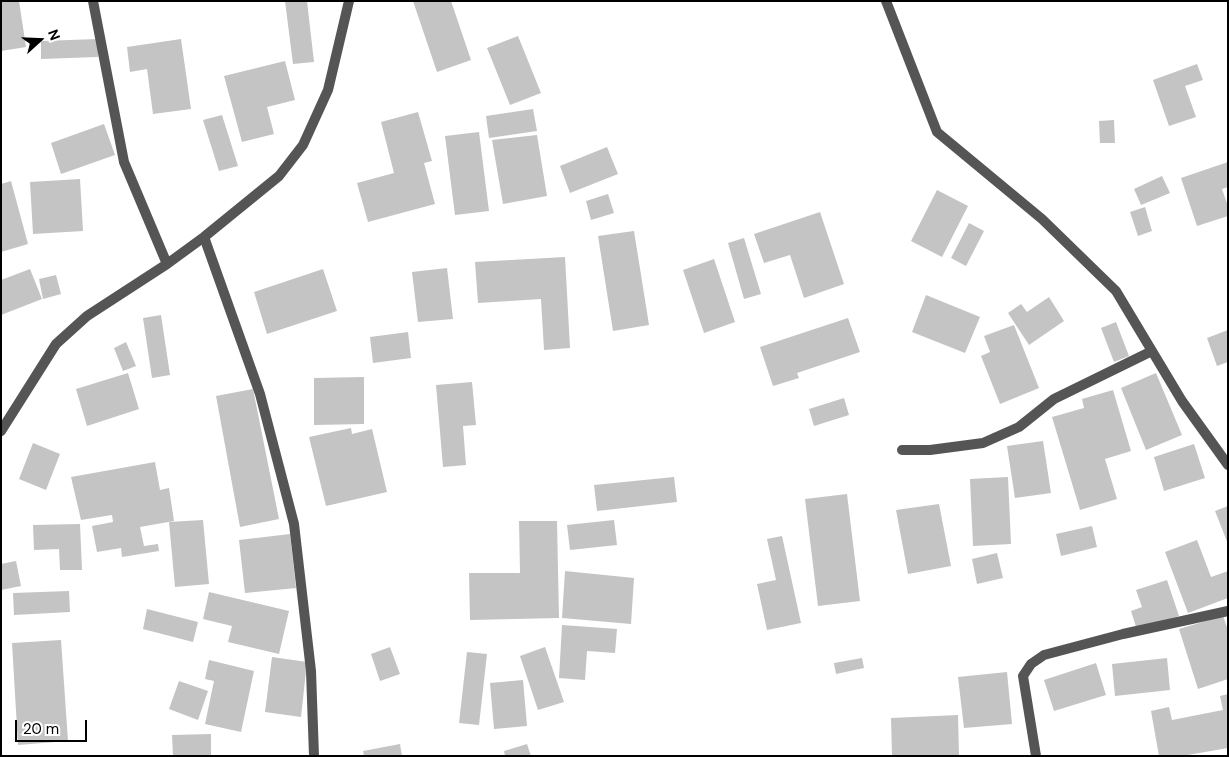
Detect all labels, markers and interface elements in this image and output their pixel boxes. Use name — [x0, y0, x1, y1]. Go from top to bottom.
north arrow — [15, 15, 65, 65]
text: N — [44, 27, 64, 43]
scale bar — [18, 710, 90, 742]
text: 20 m — [23, 719, 59, 739]

